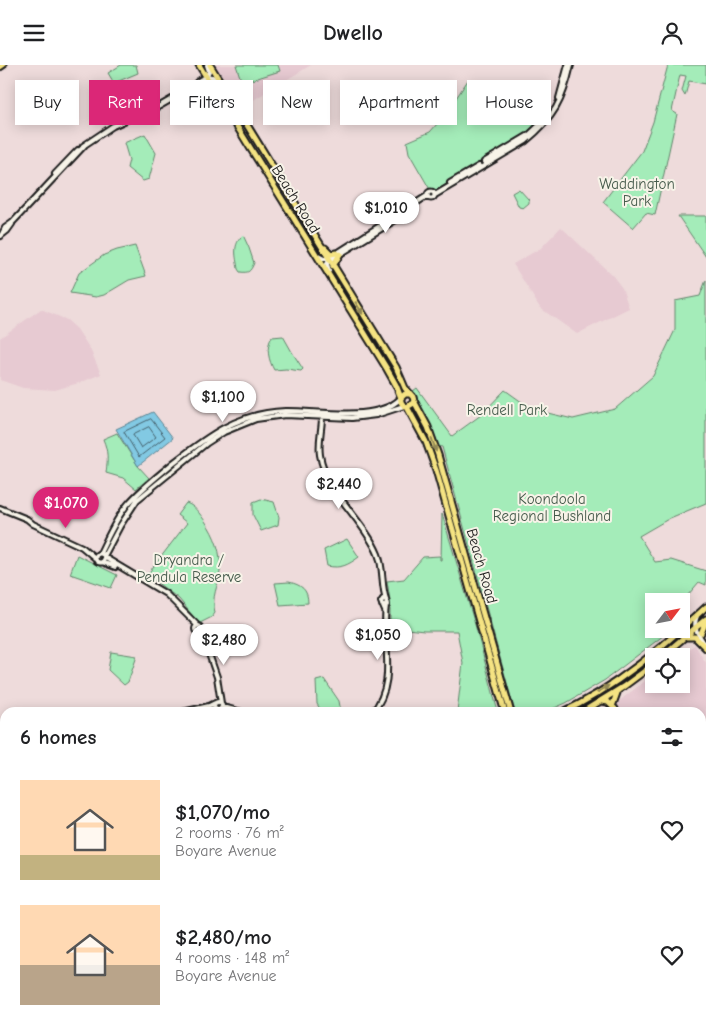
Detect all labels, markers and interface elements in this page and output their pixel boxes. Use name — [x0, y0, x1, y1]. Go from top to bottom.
icon: menu — [20, 19, 48, 47]
icon: person — [658, 19, 686, 47]
text: Dwello — [323, 20, 383, 46]
chip: Buy — [15, 80, 79, 125]
chip: Rent — [89, 80, 160, 125]
chip: Filters — [170, 80, 253, 125]
chip: New — [263, 80, 330, 125]
chip: Apartment — [340, 80, 457, 125]
chip: House — [467, 80, 551, 125]
street label: Beach Road — [268, 161, 324, 237]
park label: Waddington Park — [599, 175, 675, 210]
pin: $1,010 — [345, 191, 427, 234]
text: $1,010 — [364, 199, 408, 217]
one-way arrow — [354, 301, 363, 314]
pin: $1,100 — [182, 381, 264, 423]
text: $1,100 — [201, 388, 245, 406]
park label: Rendell Park — [467, 401, 548, 419]
one-way arrow — [430, 438, 438, 453]
pin: $2,440 — [298, 467, 380, 510]
text: $2,440 — [317, 475, 361, 493]
pin: $1,070 — [25, 487, 107, 529]
park label: Koondoola Regional Bushland — [493, 490, 611, 525]
text: $1,070 — [44, 494, 88, 512]
street label: Beach Road — [463, 526, 501, 606]
park label: Dryandra / Pendula Reserve — [137, 551, 242, 586]
north arrow — [645, 593, 690, 637]
map controls — [645, 593, 690, 693]
pin: $1,050 — [337, 619, 419, 661]
pin: $2,480 — [183, 623, 265, 666]
text: $1,050 — [355, 626, 401, 644]
text: $2,480 — [201, 631, 247, 649]
button: locate — [645, 648, 690, 693]
one-way arrow — [597, 684, 610, 694]
icon: filters — [658, 723, 686, 751]
text: 6 homes — [20, 725, 96, 749]
icon: home — [60, 800, 120, 860]
text: $1,070/mo — [175, 800, 270, 824]
icon: heart — [658, 816, 686, 844]
text: 2 rooms · 76 m² — [175, 824, 284, 842]
text: Boyare Avenue — [175, 842, 277, 860]
icon: home — [60, 925, 120, 985]
text: $2,480/mo — [175, 925, 272, 949]
icon: heart — [658, 941, 686, 969]
text: 4 rooms · 148 m² — [175, 949, 289, 967]
text: Boyare Avenue — [175, 967, 277, 985]

